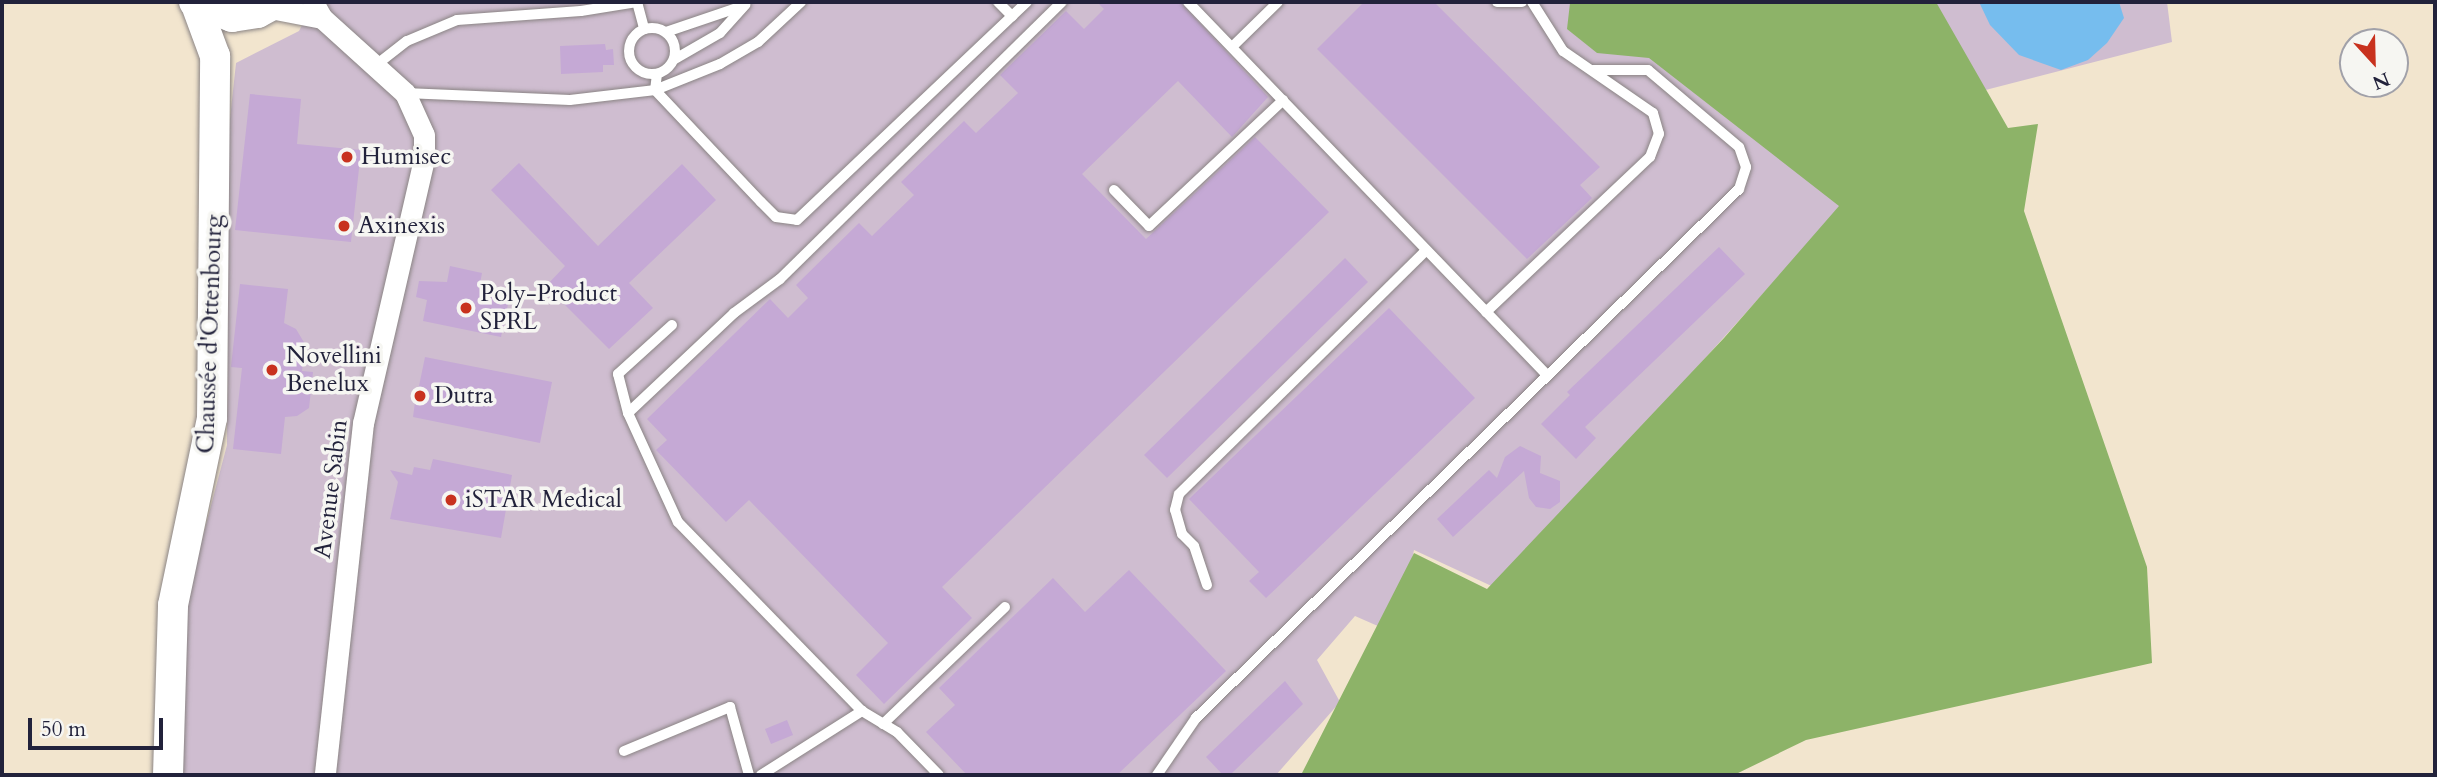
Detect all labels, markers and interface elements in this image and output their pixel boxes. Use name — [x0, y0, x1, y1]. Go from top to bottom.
north arrow — [2339, 28, 2409, 98]
text: N — [2369, 65, 2394, 96]
place label: Humisec — [361, 143, 451, 171]
marker: Humisec — [339, 149, 355, 165]
place label: Axinexis — [358, 212, 445, 240]
street label: Chaussée d'Ottenbourg — [191, 214, 229, 454]
marker: Axinexis — [336, 218, 352, 234]
place label: Poly-Product SPRL — [480, 280, 617, 336]
marker: Poly-Product SPRL — [458, 300, 474, 316]
place label: Novellini Benelux — [286, 342, 382, 398]
marker: Novellini Benelux — [264, 362, 280, 378]
place label: Dutra — [434, 382, 493, 410]
marker: Dutra — [412, 388, 428, 404]
street label: Avenue Sabin — [308, 418, 354, 560]
place label: iSTAR Medical — [465, 486, 622, 514]
marker: iSTAR Medical — [443, 492, 459, 508]
scale bar — [32, 704, 166, 748]
text: 50 m — [41, 715, 86, 744]

